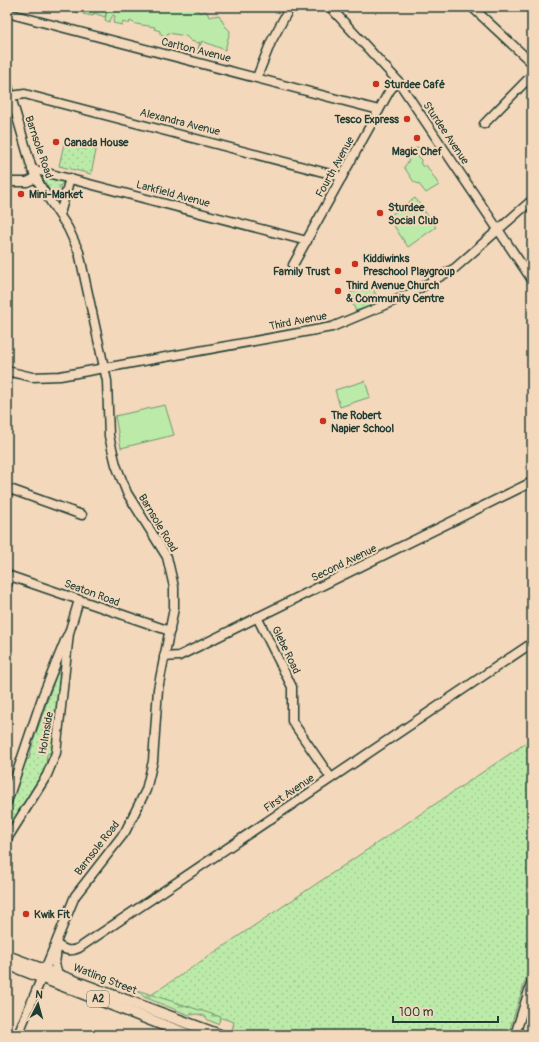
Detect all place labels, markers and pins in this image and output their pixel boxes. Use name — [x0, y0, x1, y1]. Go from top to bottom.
place label: Sturdee Café — [384, 78, 445, 91]
marker: Sturdee Café — [371, 79, 381, 89]
place label: Tesco Express — [334, 113, 399, 126]
marker: Tesco Express — [402, 114, 412, 124]
marker: Magic Chef — [412, 133, 422, 143]
place label: Canada House — [64, 136, 129, 149]
marker: Canada House — [51, 137, 61, 147]
place label: Magic Chef — [392, 145, 443, 158]
place label: Mini-Market — [29, 188, 84, 201]
marker: Mini-Market — [16, 189, 26, 199]
place label: Sturdee Social Club — [388, 201, 439, 227]
marker: Sturdee Social Club — [375, 208, 385, 218]
place label: Kiddiwinks Preschool Playgroup — [363, 252, 455, 278]
marker: Kiddiwinks Preschool Playgroup — [350, 259, 360, 269]
place label: Family Trust — [273, 265, 331, 278]
marker: Family Trust — [333, 266, 343, 276]
place label: Third Avenue Church & Community Centre — [345, 279, 445, 305]
marker: Third Avenue Church & Community Centre — [333, 286, 343, 296]
place label: The Robert Napier School — [330, 409, 394, 435]
marker: The Robert Napier School — [318, 416, 328, 426]
place label: Kwik Fit — [34, 908, 71, 921]
marker: Kwik Fit — [21, 909, 31, 919]

